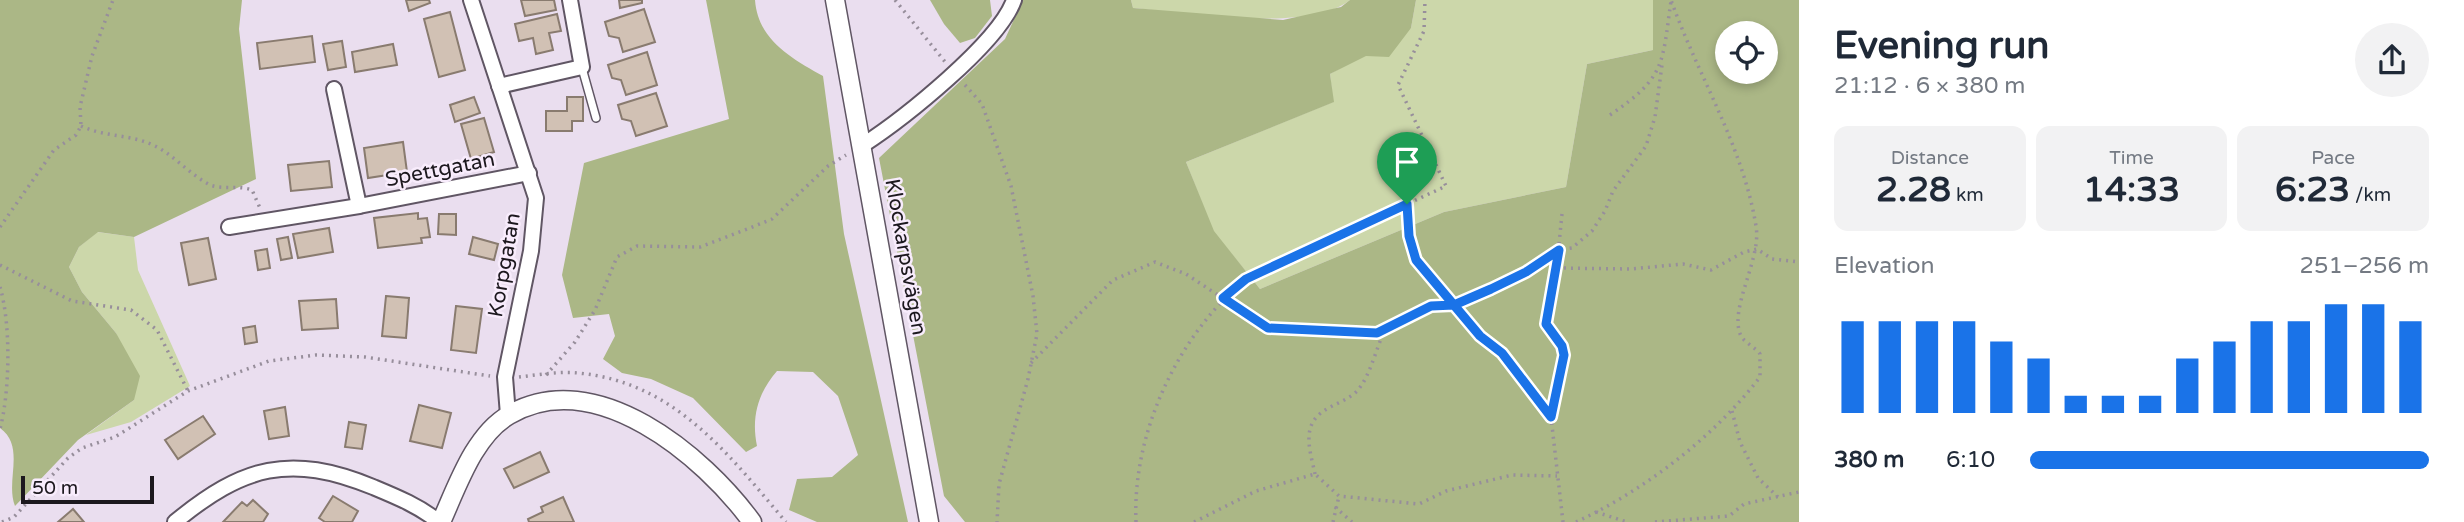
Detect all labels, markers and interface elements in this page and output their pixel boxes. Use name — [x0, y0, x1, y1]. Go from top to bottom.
map controls — [1715, 21, 1778, 84]
button: locate — [1715, 21, 1778, 84]
text: Evening run — [1834, 23, 2049, 69]
button: share — [2355, 23, 2429, 97]
text: 21:12 · 6 × 380 m — [1834, 72, 2025, 100]
pin — [1377, 132, 1437, 204]
icon: arrive — [1388, 143, 1426, 181]
street label: Spettgatan — [383, 147, 497, 192]
text: Distance — [1891, 147, 1969, 169]
text: Time — [2109, 147, 2154, 169]
text: Pace — [2311, 147, 2355, 169]
text: 2.28 — [1876, 169, 1951, 211]
text: 14:33 — [2083, 169, 2180, 211]
text: 6:23 — [2275, 169, 2350, 211]
street label: Klockarpsvägen — [879, 177, 932, 337]
text: km — [1951, 184, 1984, 206]
text: /km — [2350, 184, 2391, 206]
street label: Korpgatan — [483, 211, 526, 319]
text: Elevation — [1834, 252, 1935, 280]
text: 251–256 m — [2300, 252, 2429, 280]
text: 380 m — [1834, 446, 1904, 474]
text: 6:10 — [1946, 446, 1995, 474]
scale bar — [21, 473, 154, 505]
text: 50 m — [32, 477, 78, 499]

